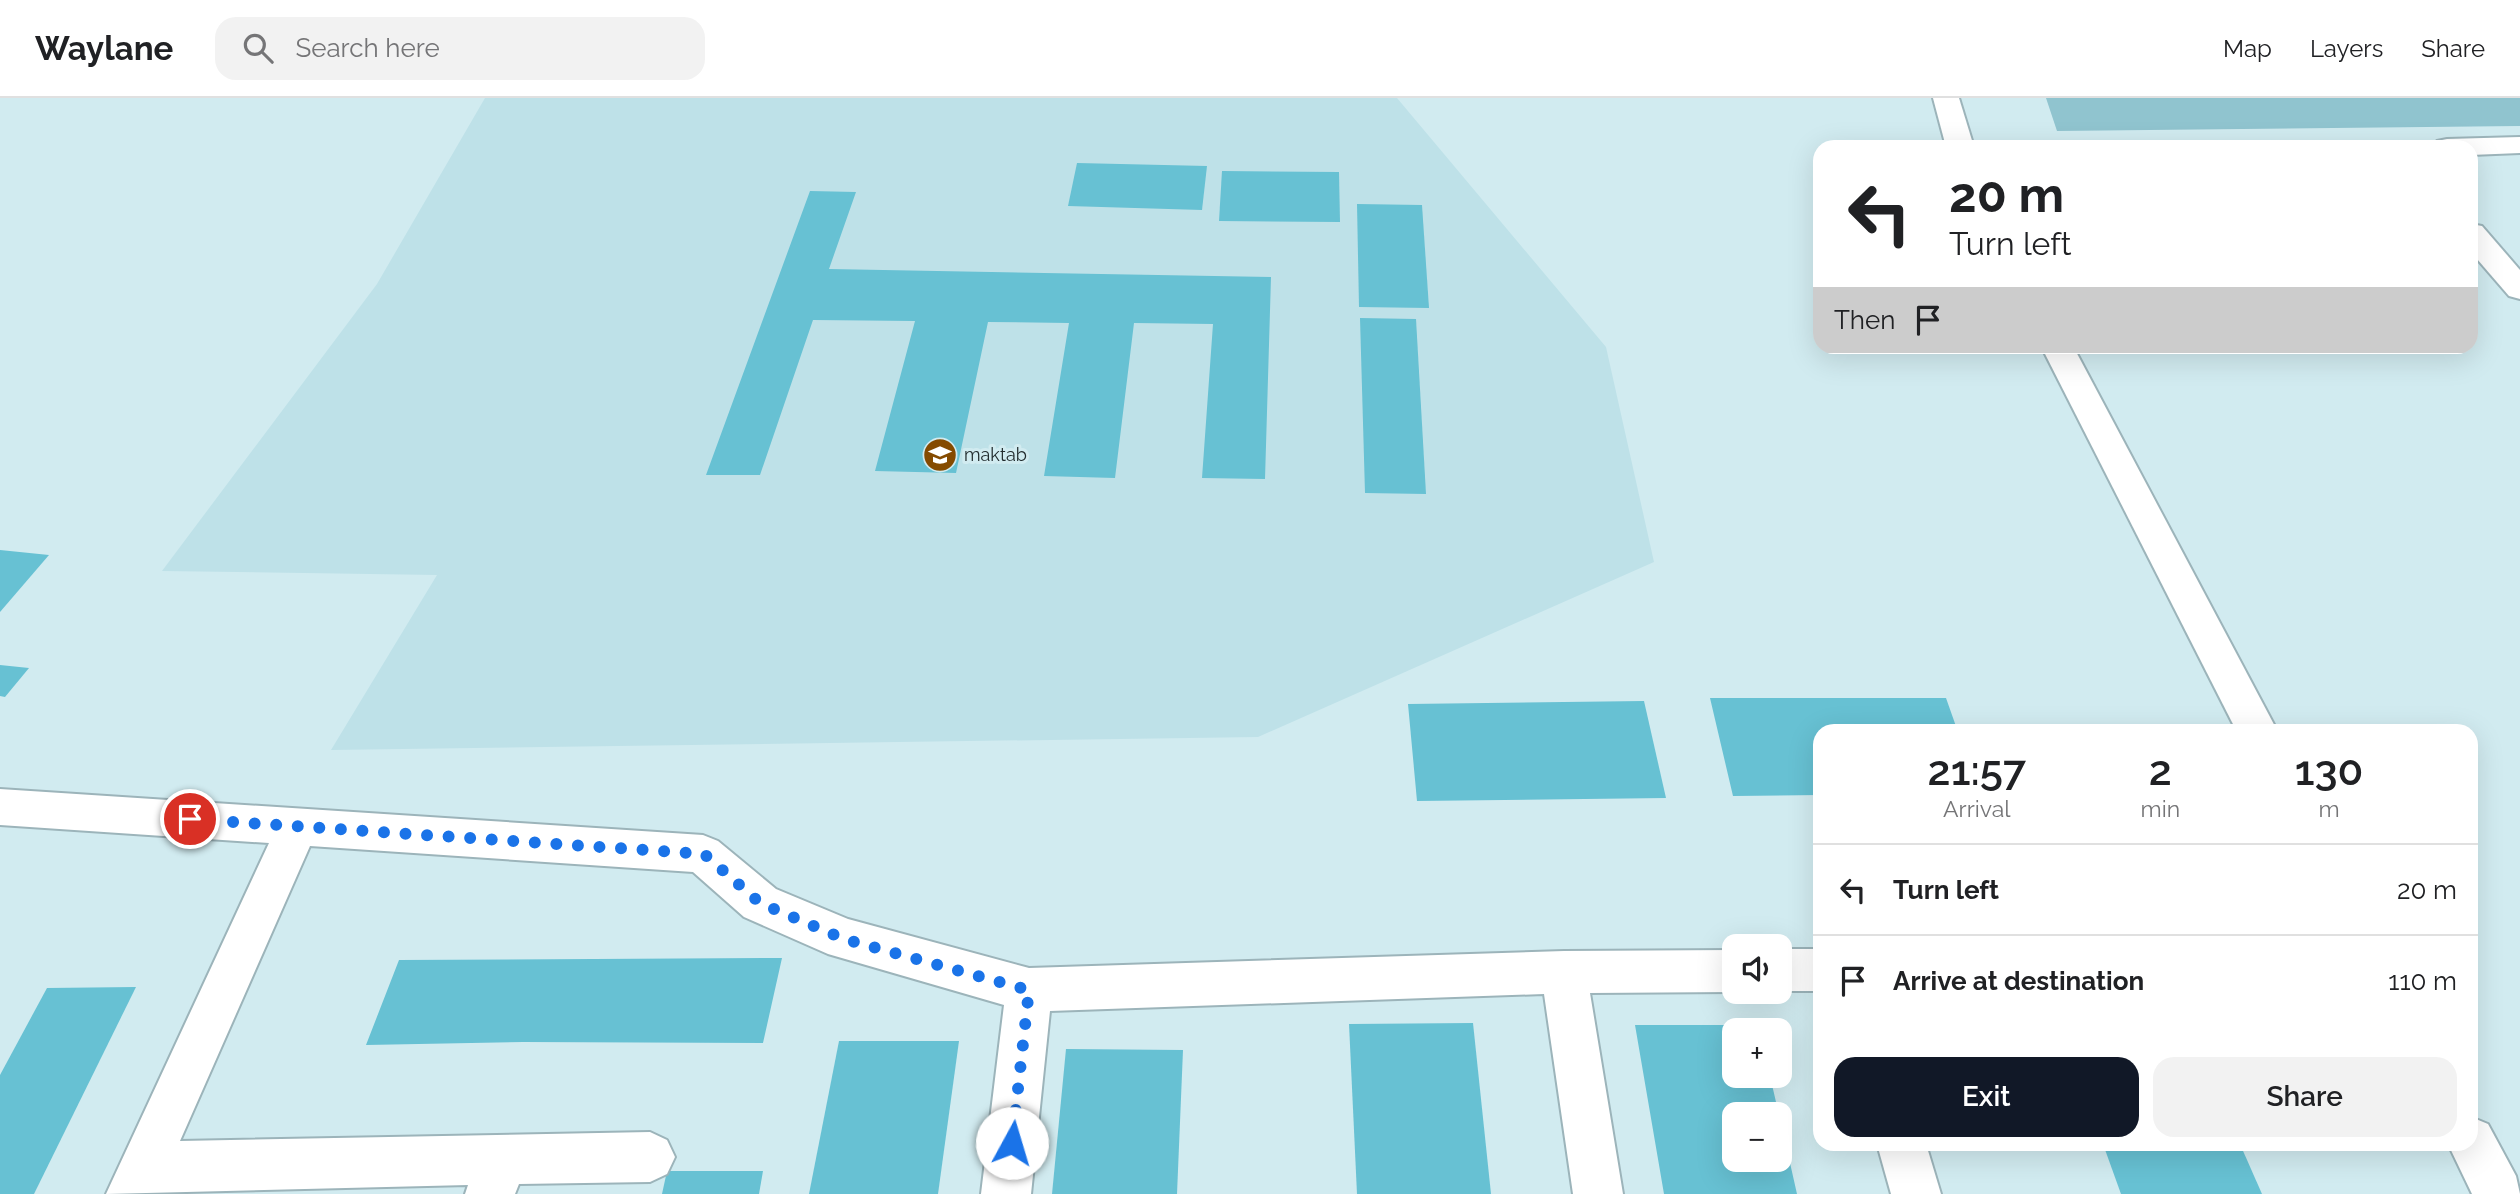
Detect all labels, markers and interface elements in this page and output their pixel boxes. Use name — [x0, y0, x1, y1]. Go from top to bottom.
search box — [215, 17, 705, 80]
text: Waylane — [35, 29, 173, 68]
icon: search — [239, 29, 277, 67]
text: Search here — [295, 33, 440, 63]
text: Map — [2223, 34, 2272, 63]
text: Layers — [2310, 34, 2383, 63]
text: Share — [2421, 34, 2485, 63]
text: 20 m — [1949, 166, 2064, 223]
icon: left — [1834, 168, 1925, 259]
text: Turn left — [1949, 225, 2071, 262]
icon: arrive — [1909, 301, 1947, 339]
text: Then — [1834, 305, 1895, 335]
school or university icon: maktab — [921, 436, 959, 474]
place label: maktab — [964, 444, 1027, 465]
text: 21:57 — [1928, 746, 2026, 795]
text: 2 — [2149, 746, 2172, 795]
text: 130 — [2295, 746, 2363, 795]
pin — [160, 789, 220, 849]
text: Arrival — [1943, 795, 2011, 822]
text: min — [2141, 795, 2180, 822]
text: m — [2318, 795, 2340, 822]
icon: arrive — [171, 800, 209, 838]
icon: left — [1834, 871, 1872, 909]
text: Turn left — [1893, 875, 1999, 905]
text: 20 m — [2397, 875, 2457, 905]
map controls — [1722, 934, 1792, 1172]
button: sound — [1722, 934, 1792, 1004]
icon: arrive — [1834, 962, 1872, 1000]
text: Arrive at destination — [1893, 966, 2144, 996]
text: 110 m — [2388, 966, 2457, 996]
button: + — [1722, 1018, 1792, 1088]
button: Exit — [1834, 1057, 2139, 1137]
button: Share — [2153, 1057, 2457, 1137]
button: − — [1722, 1102, 1792, 1172]
position arrow — [975, 1106, 1049, 1180]

